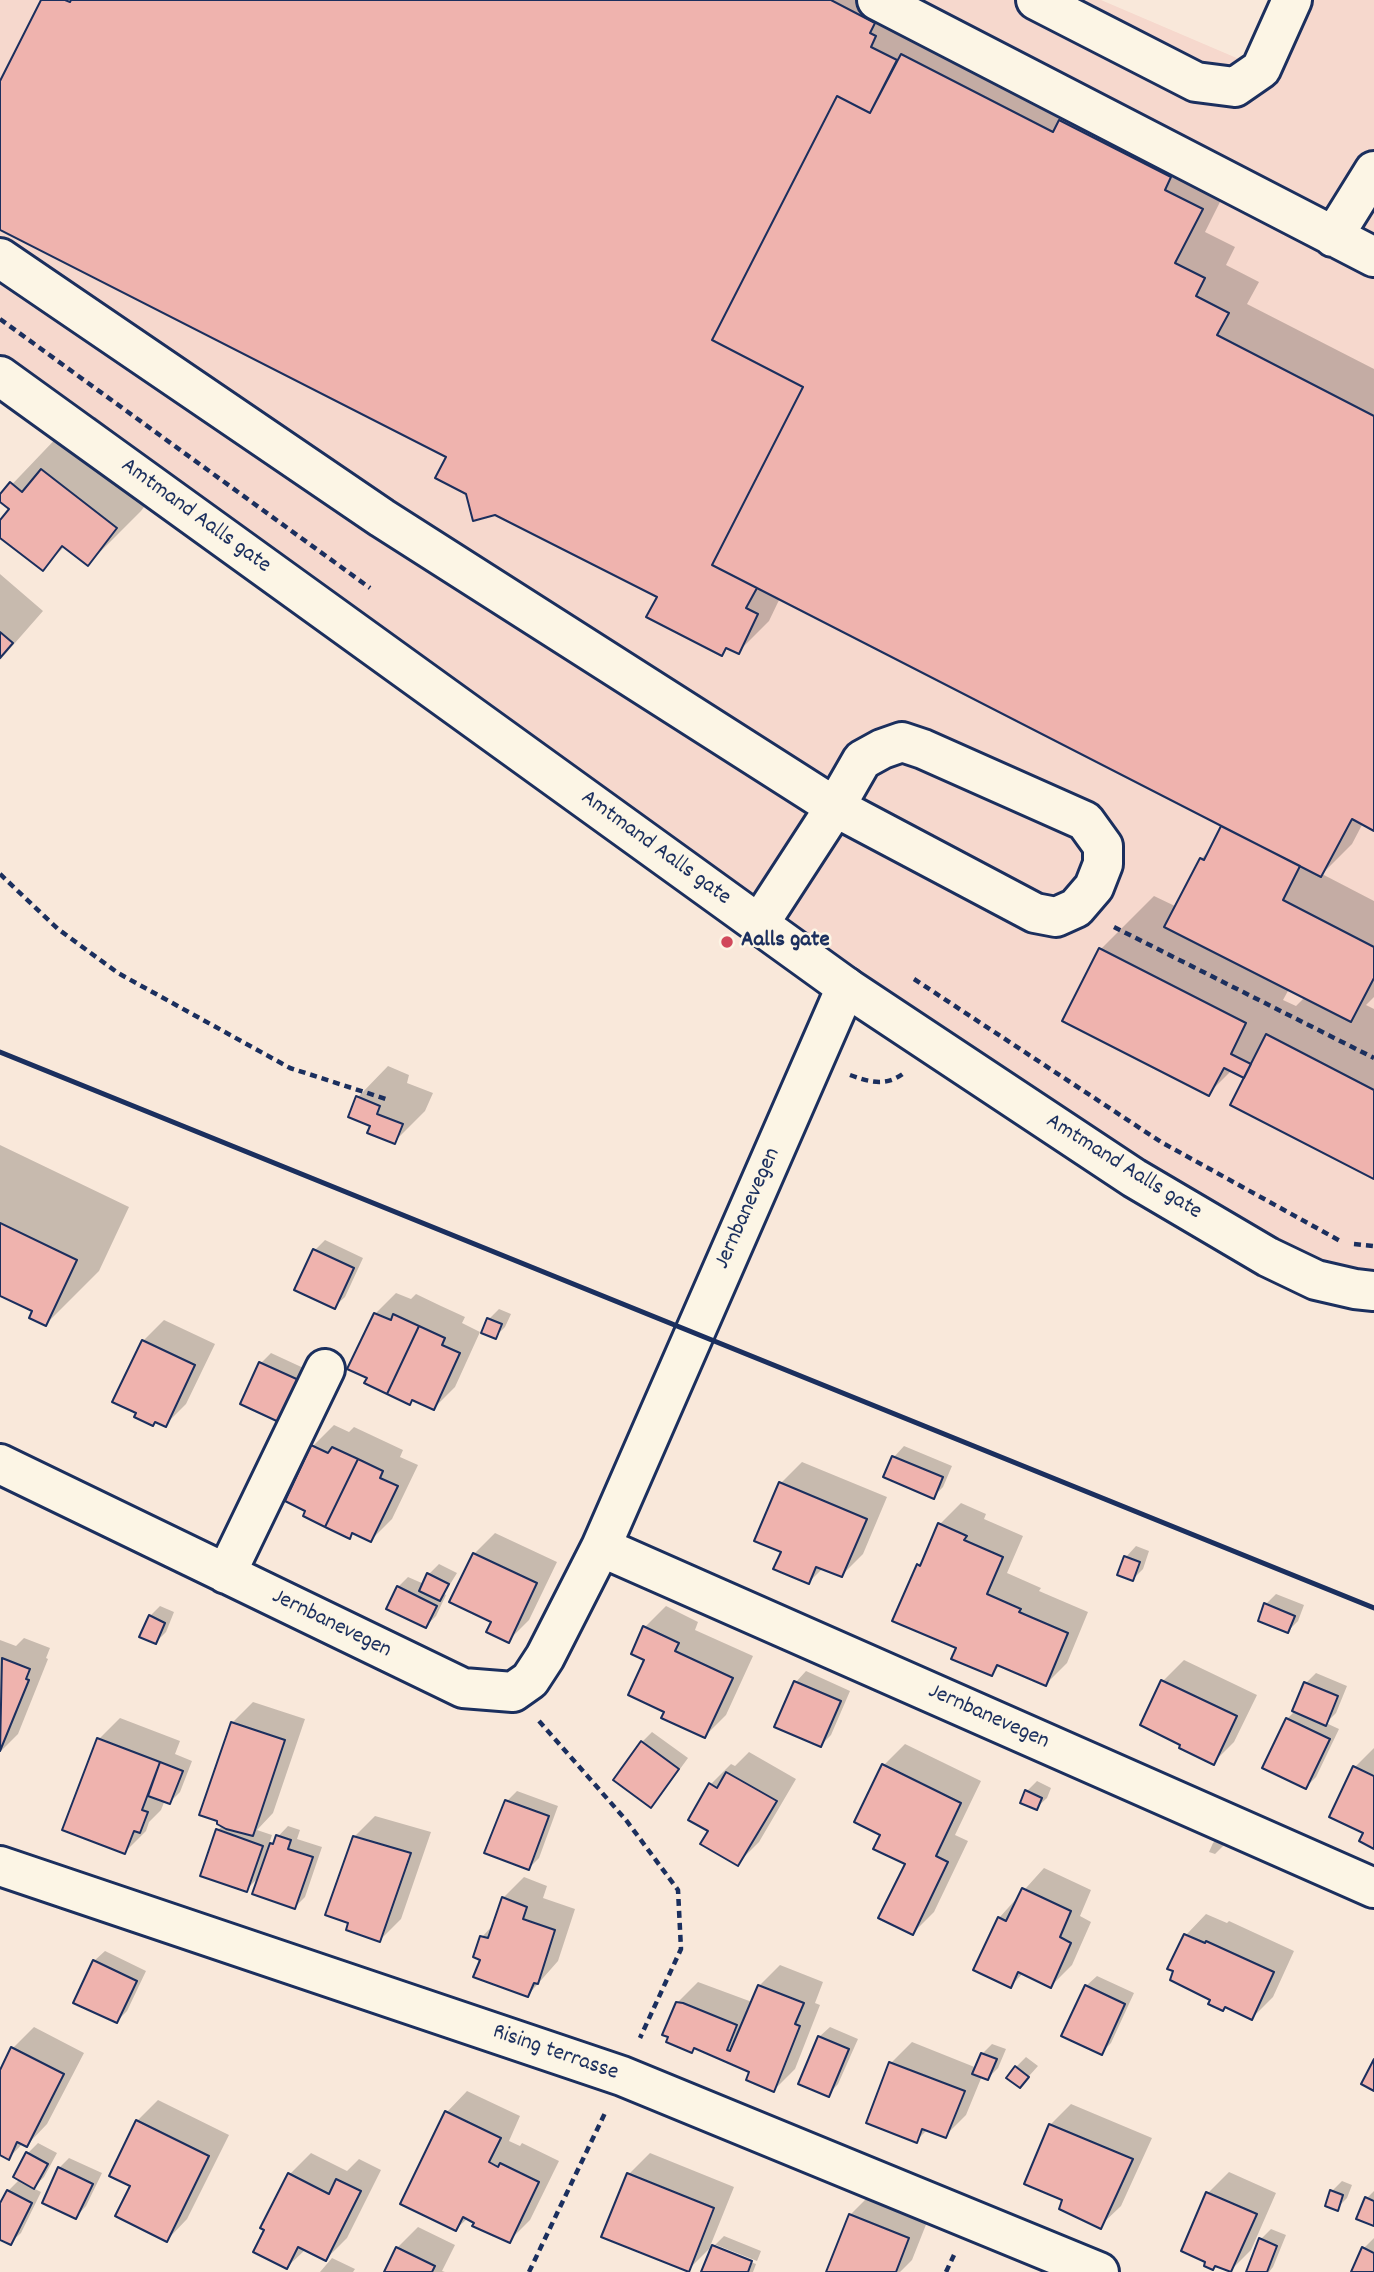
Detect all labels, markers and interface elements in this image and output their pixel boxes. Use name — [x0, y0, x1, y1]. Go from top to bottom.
street label: Amtmand Aalls gate — [115, 453, 275, 581]
street label: Amtmand Aalls gate — [575, 785, 735, 913]
place label: Aalls gate — [741, 928, 830, 956]
marker: Aalls gate — [719, 934, 735, 950]
street label: Amtmand Aalls gate — [1040, 1109, 1206, 1227]
street label: Jernbanevegen — [710, 1144, 788, 1274]
street label: Jernbanevegen — [267, 1584, 395, 1666]
street label: Jernbanevegen — [923, 1679, 1053, 1757]
street label: Rising terrasse — [488, 2020, 622, 2088]

